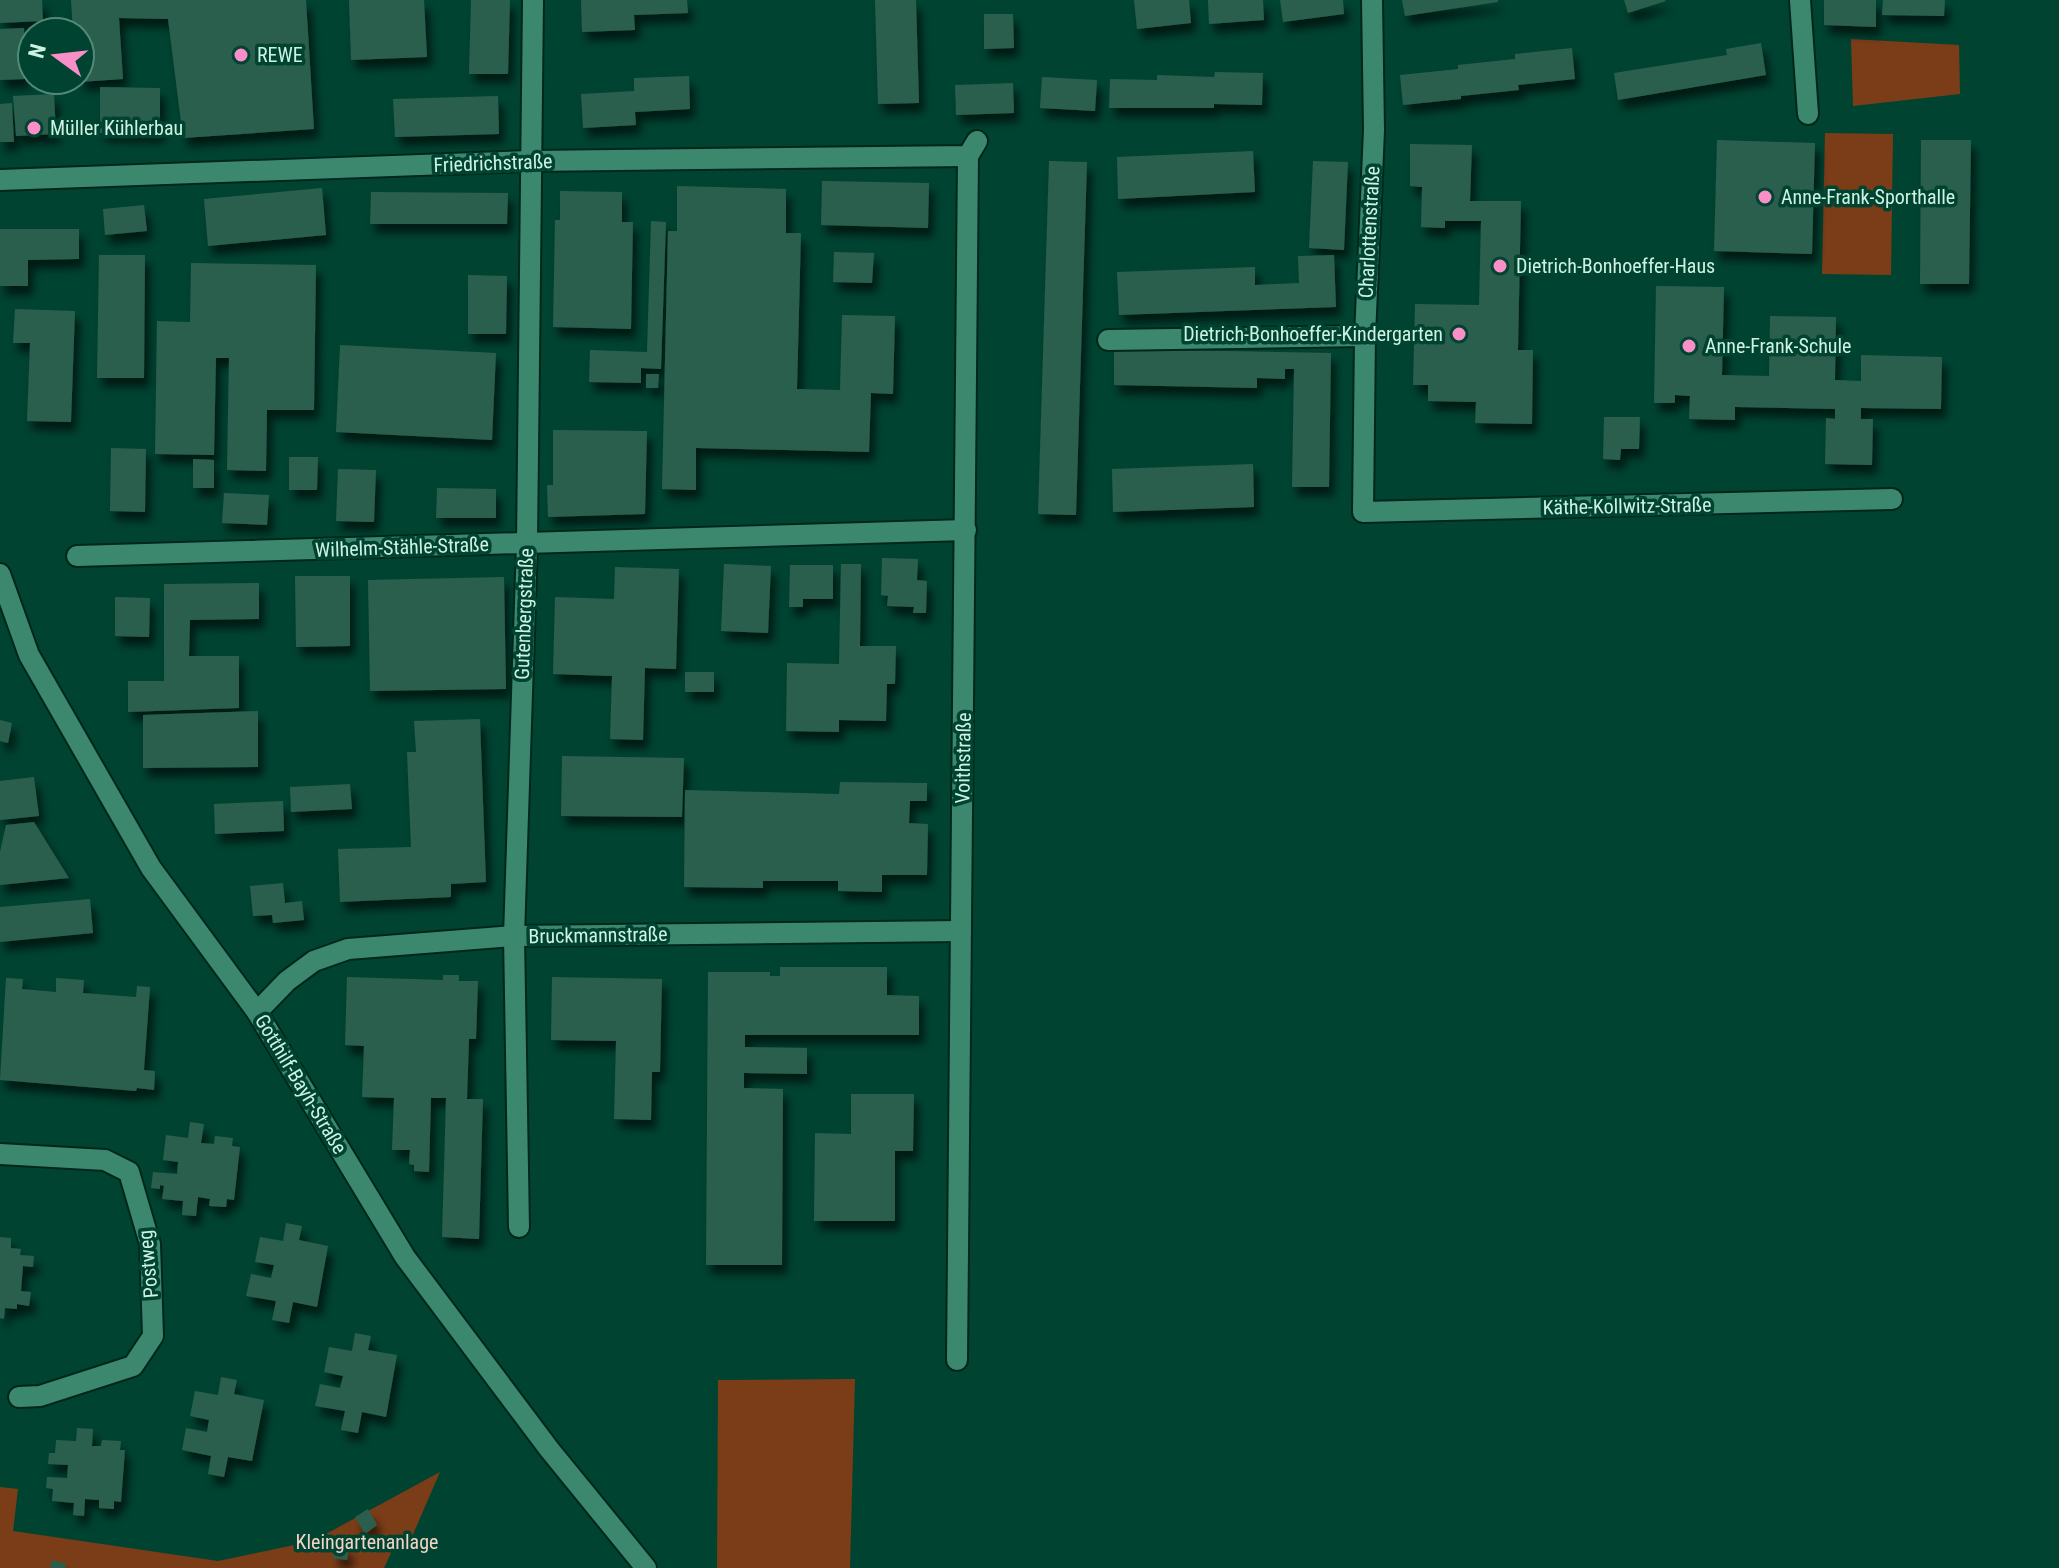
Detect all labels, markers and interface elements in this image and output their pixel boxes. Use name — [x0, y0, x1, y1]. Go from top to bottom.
north arrow — [16, 16, 96, 96]
text: N — [23, 41, 51, 61]
place label: REWE — [257, 43, 303, 67]
marker: REWE — [232, 46, 250, 64]
place label: Müller Kühlerbau — [50, 116, 183, 140]
marker: Müller Kühlerbau — [25, 119, 43, 137]
street label: Friedrichstraße — [433, 149, 553, 177]
street label: Charlottenstraße — [1354, 165, 1384, 299]
place label: Anne-Frank-Sporthalle — [1781, 185, 1955, 209]
marker: Anne-Frank-Sporthalle — [1756, 188, 1774, 206]
place label: Dietrich-Bonhoeffer-Haus — [1516, 254, 1715, 278]
marker: Dietrich-Bonhoeffer-Haus — [1491, 257, 1509, 275]
place label: Dietrich-Bonhoeffer-Kindergarten — [1183, 322, 1443, 346]
marker: Dietrich-Bonhoeffer-Kindergarten — [1450, 325, 1468, 343]
place label: Anne-Frank-Schule — [1705, 334, 1851, 358]
marker: Anne-Frank-Schule — [1680, 337, 1698, 355]
street label: Käthe-Kollwitz-Straße — [1542, 493, 1712, 519]
street label: Wilhelm-Stähle-Straße — [315, 532, 489, 562]
street label: Gutenbergstraße — [510, 548, 538, 680]
street label: Voithstraße — [950, 712, 976, 804]
street label: Bruckmannstraße — [528, 922, 668, 948]
street label: Gotthilf-Bayh-Straße — [250, 1010, 352, 1158]
street label: Postweg — [133, 1229, 163, 1299]
park label: Kleingartenanlage — [296, 1530, 438, 1554]

